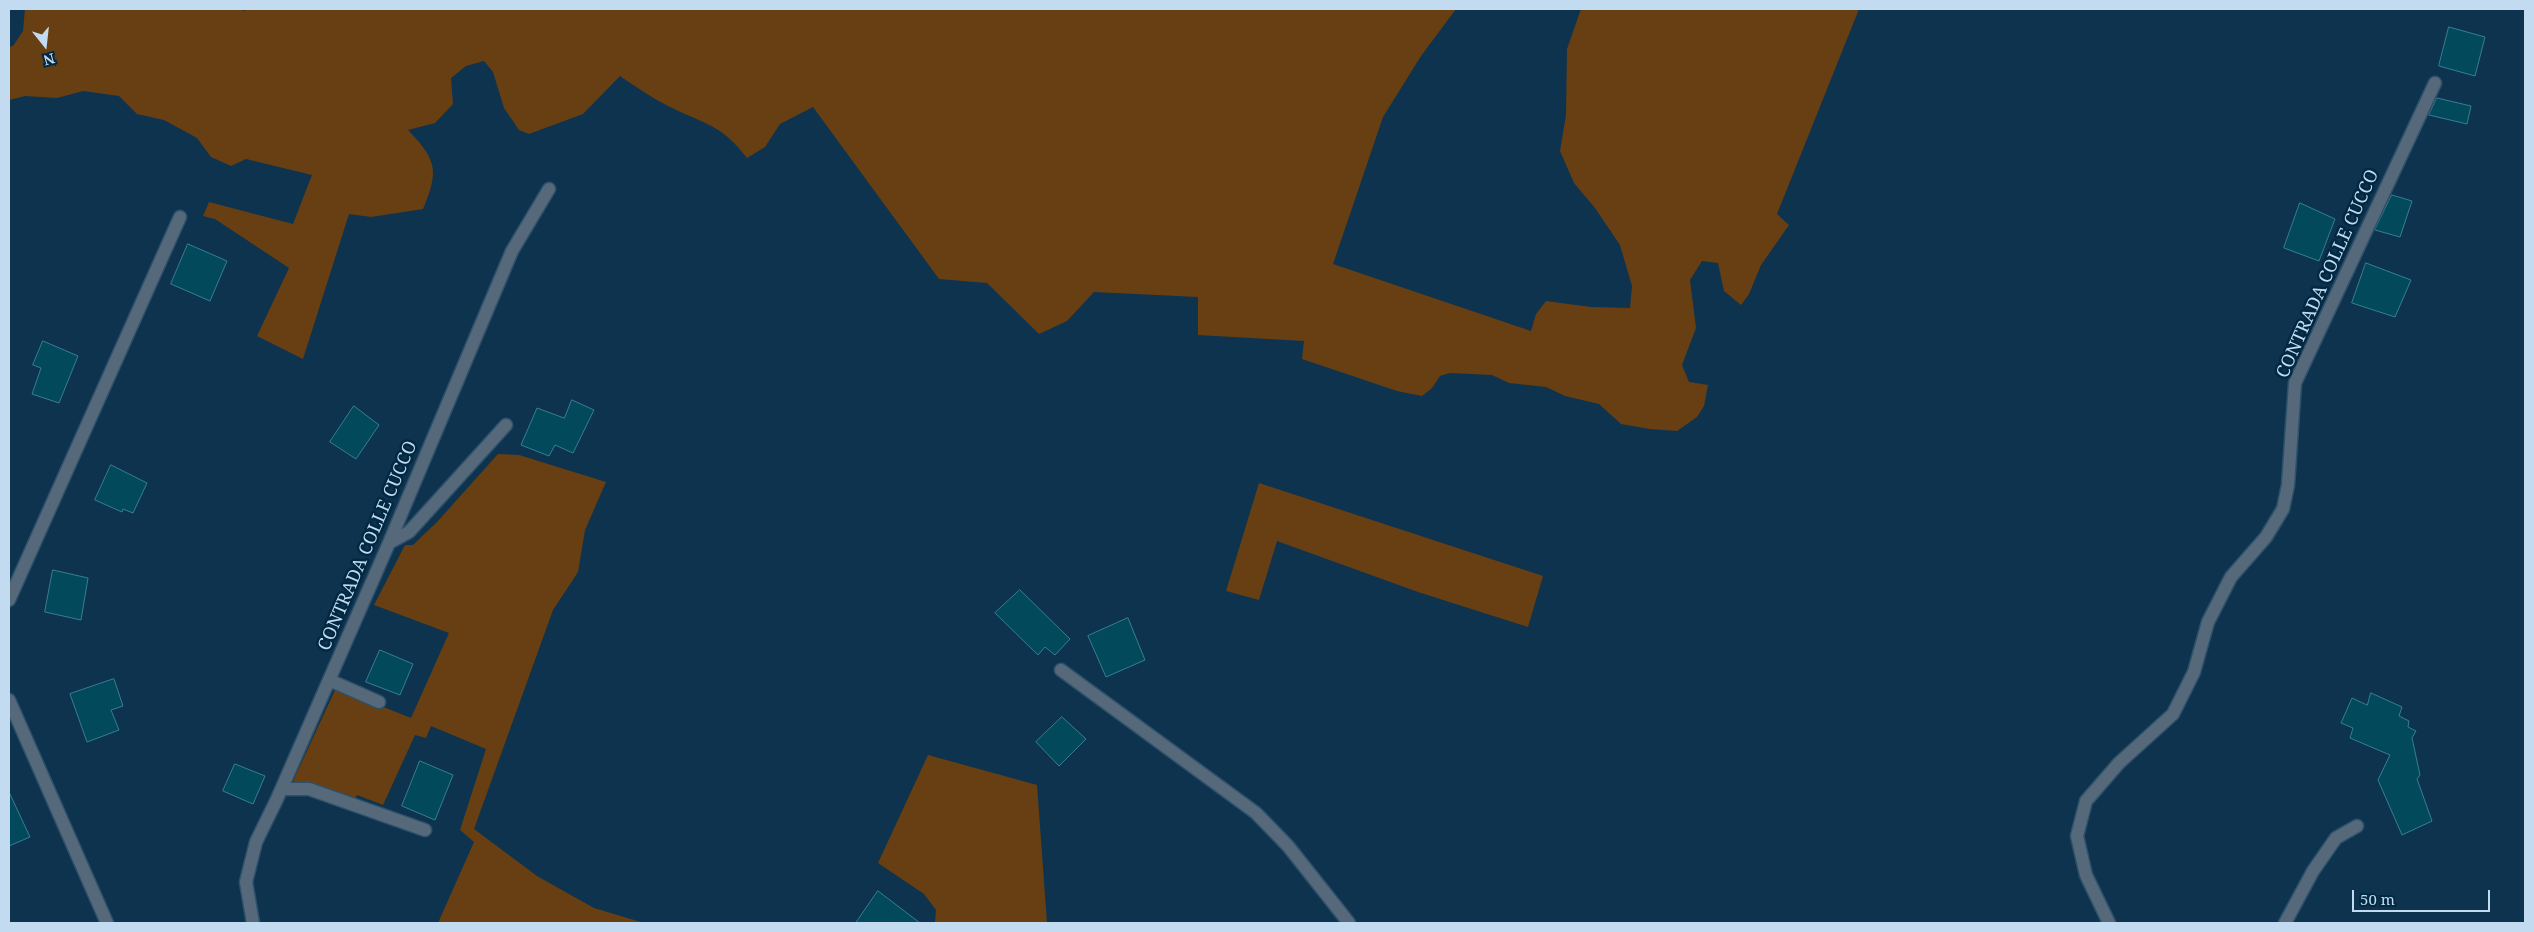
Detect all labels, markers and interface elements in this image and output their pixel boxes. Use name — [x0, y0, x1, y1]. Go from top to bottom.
north arrow — [20, 20, 70, 70]
text: N — [41, 49, 57, 71]
street label: CONTRADA COLLE CUCCO — [2272, 166, 2384, 382]
street label: CONTRADA COLLE CUCCO — [314, 438, 422, 654]
scale bar — [2354, 880, 2492, 912]
text: 50 m — [2360, 889, 2395, 909]

